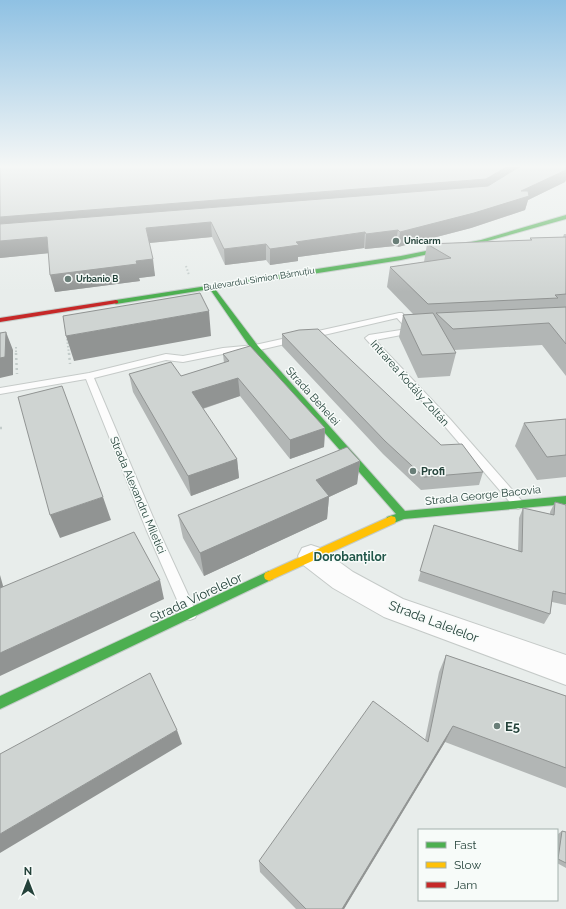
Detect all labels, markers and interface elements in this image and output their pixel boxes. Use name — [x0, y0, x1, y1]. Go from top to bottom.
marker: Unicarm — [391, 236, 401, 246]
place label: Unicarm — [404, 236, 441, 246]
street label: Bulevardul Simion Bărnuțiu — [203, 265, 315, 293]
marker: Urbanio B — [63, 274, 73, 284]
place label: Urbanio B — [76, 274, 119, 284]
street label: Intrarea Kodály Zoltán — [368, 338, 452, 429]
street label: Strada Behelei — [283, 364, 342, 428]
street label: Strada Alexandru Miletici — [107, 435, 168, 556]
place label: Profi — [421, 465, 445, 478]
marker: Profi — [408, 466, 418, 476]
street label: Strada George Bacovia — [425, 483, 542, 508]
district label: Dorobanților — [314, 550, 387, 564]
street label: Strada Viorelelor — [148, 569, 245, 625]
street label: Strada Lalelelor — [387, 597, 481, 646]
place label: E5 — [505, 719, 520, 734]
marker: E5 — [492, 721, 502, 731]
legend — [418, 829, 558, 901]
text: Fast — [454, 838, 477, 852]
text: Slow — [454, 858, 481, 872]
north arrow — [8, 861, 48, 901]
text: N — [24, 865, 32, 878]
text: Jam — [454, 878, 477, 892]

